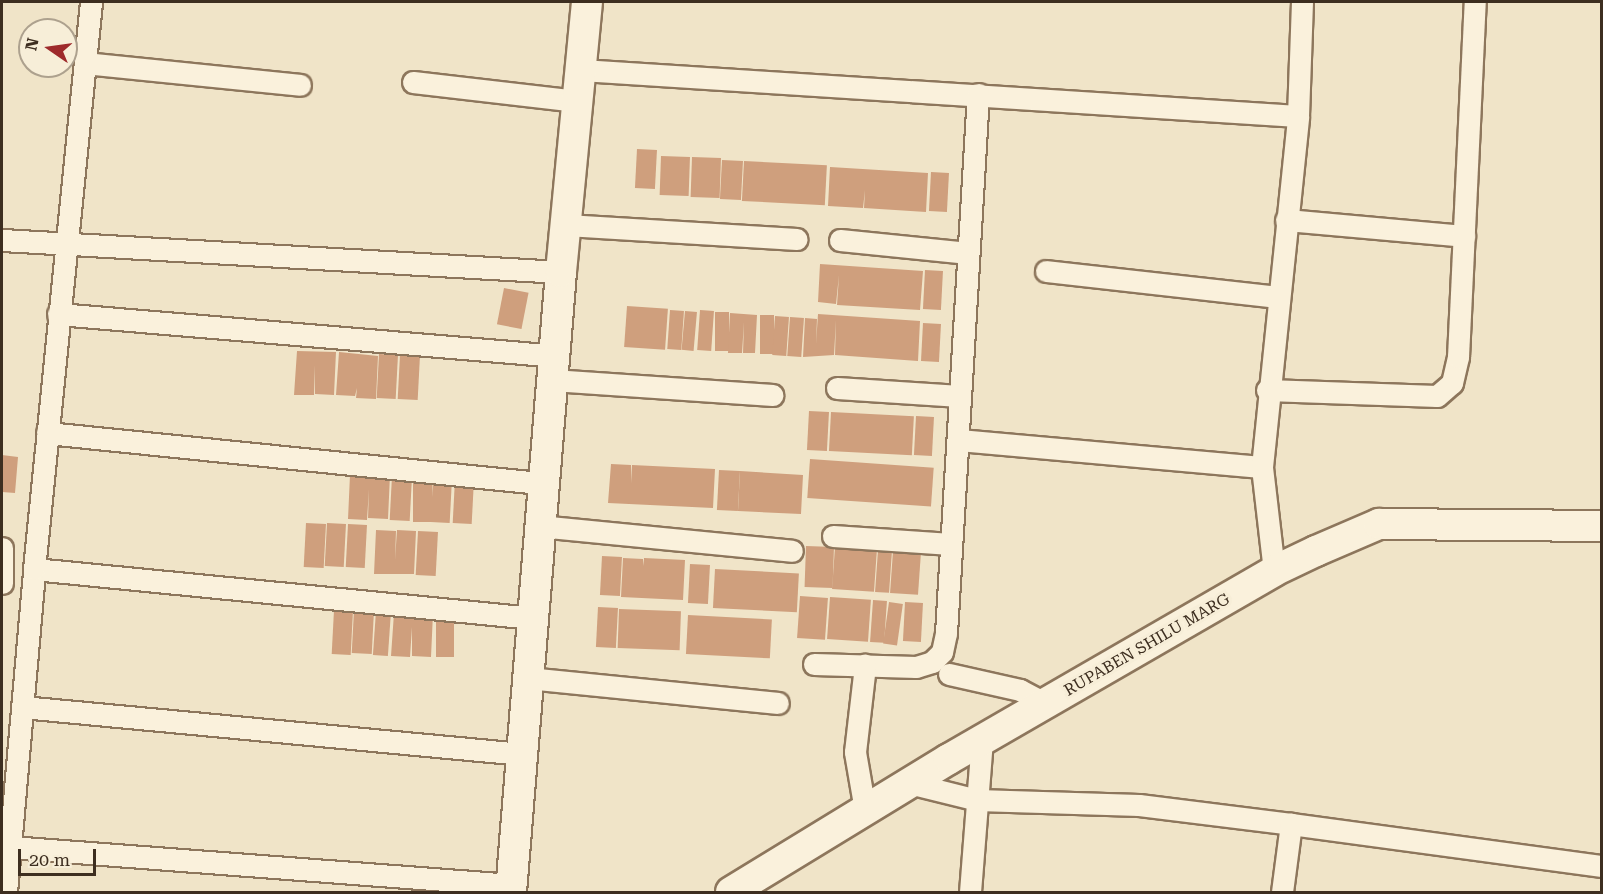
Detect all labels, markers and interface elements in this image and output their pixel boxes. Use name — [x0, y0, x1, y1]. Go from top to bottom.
north arrow — [18, 18, 78, 78]
text: N — [21, 36, 43, 52]
street label: RUPABEN SHILU MARG — [1061, 590, 1233, 700]
scale bar — [21, 837, 99, 875]
text: 20 m — [29, 849, 70, 870]

